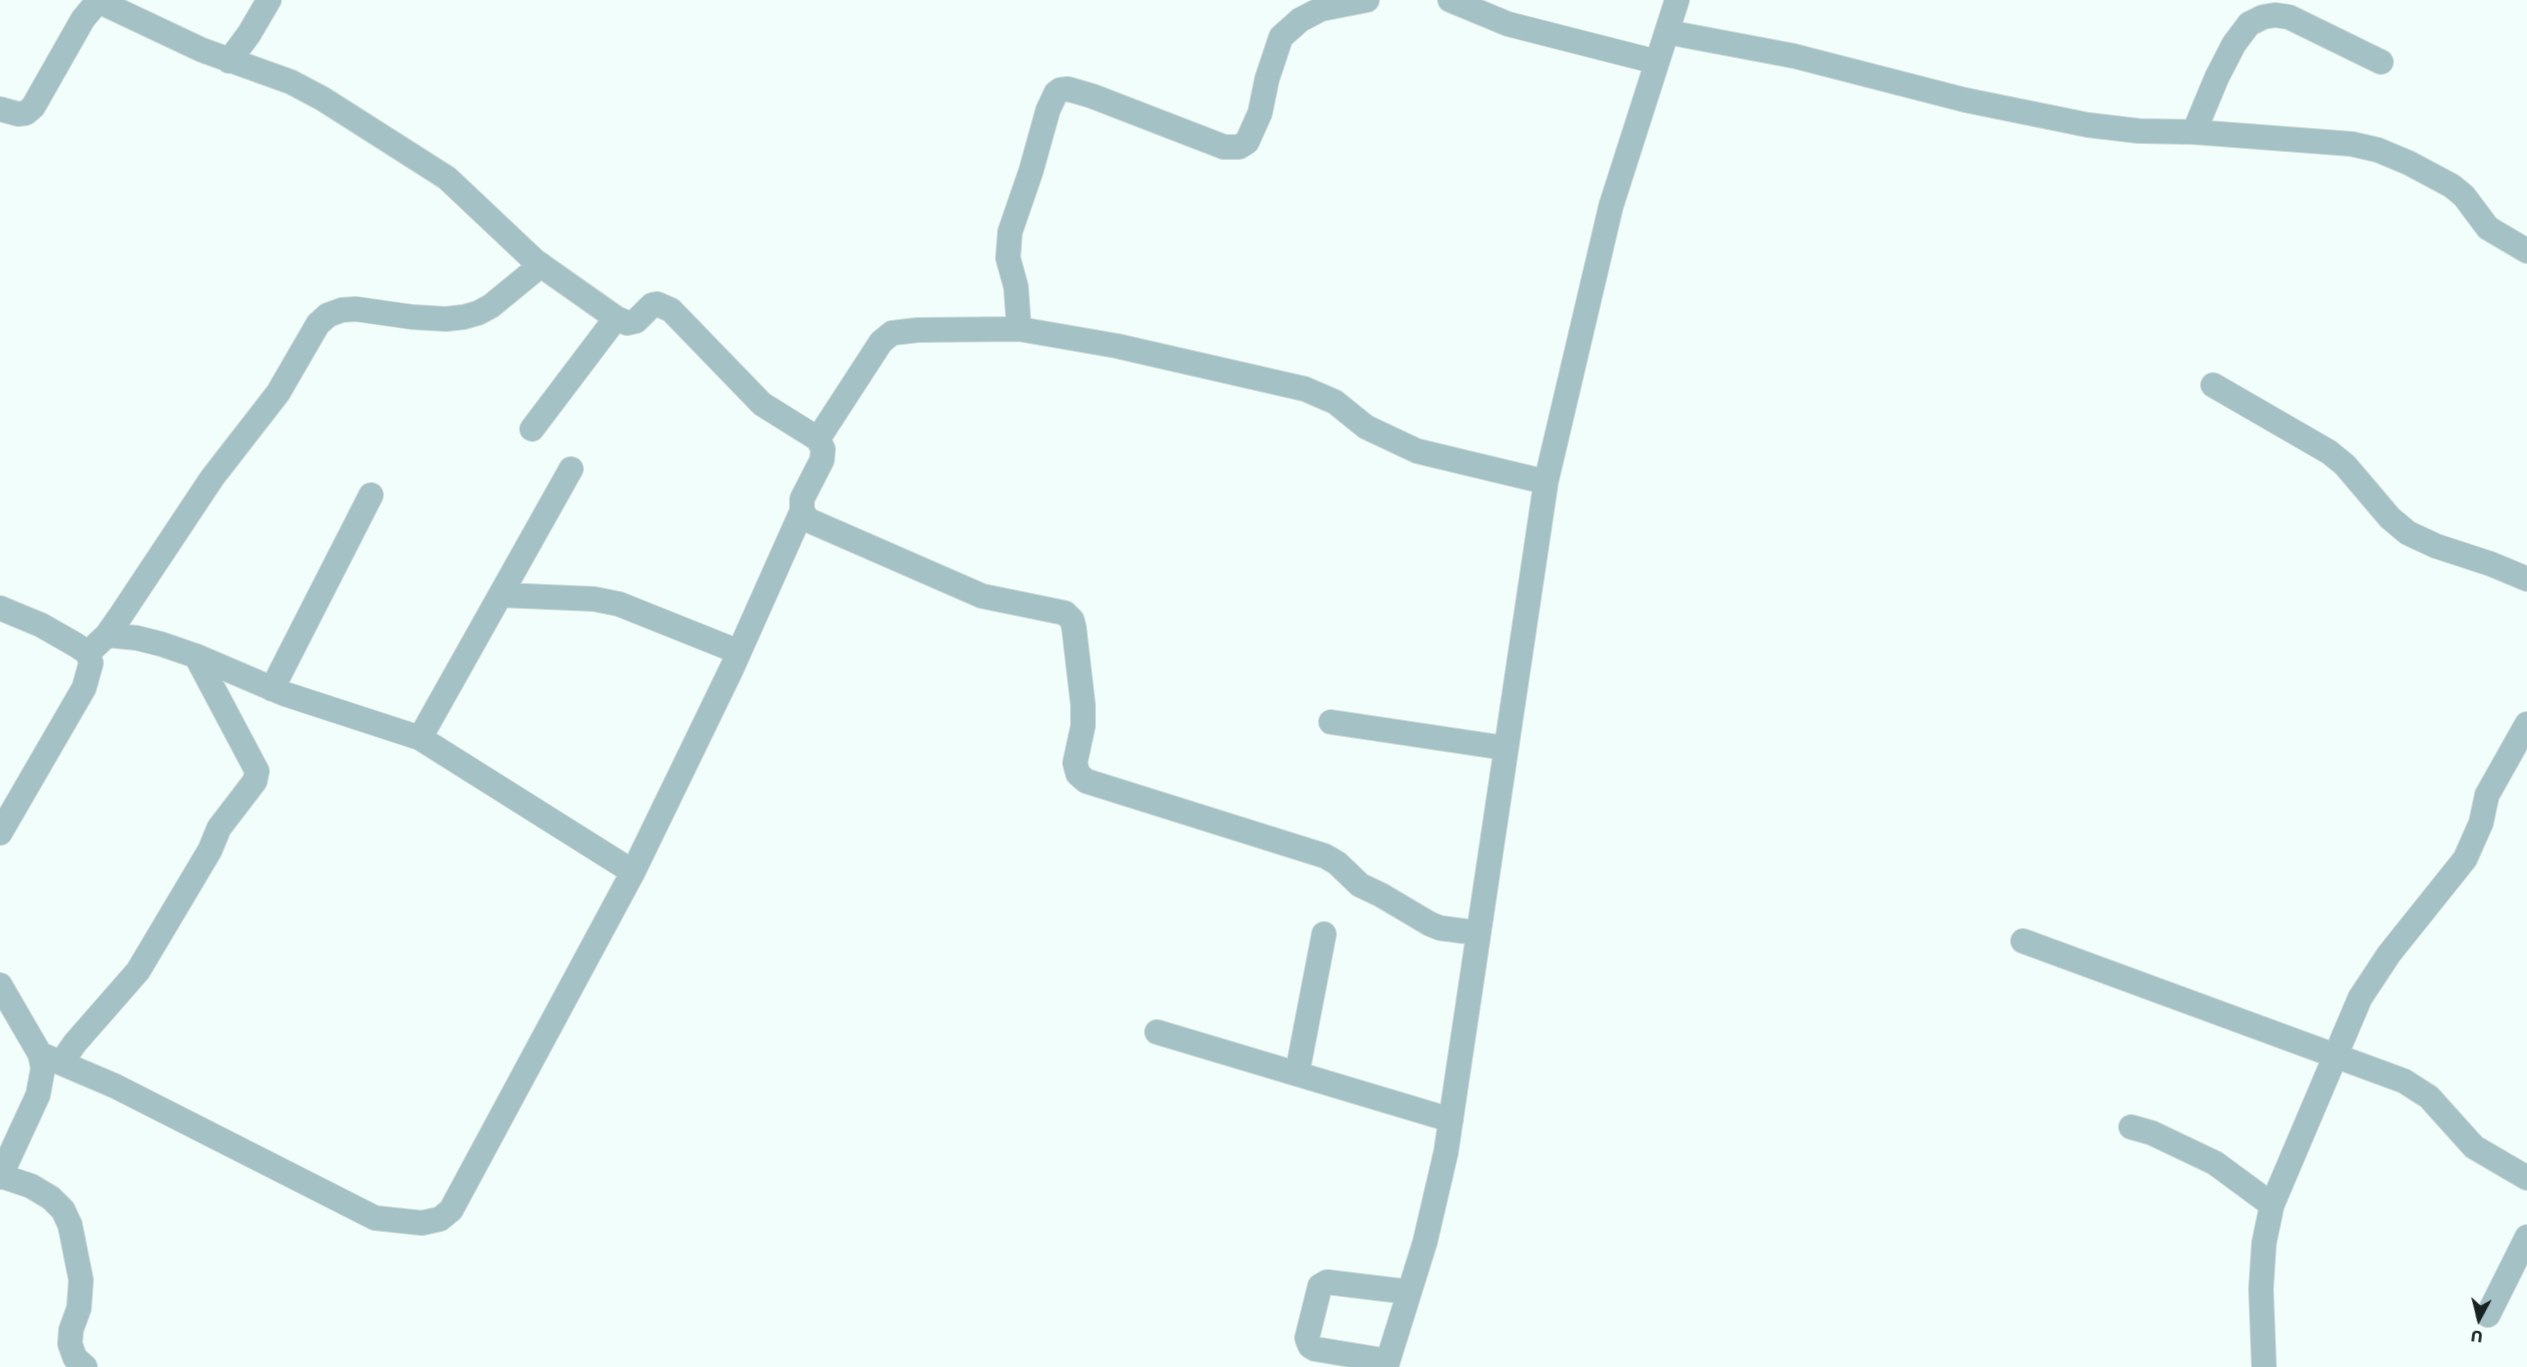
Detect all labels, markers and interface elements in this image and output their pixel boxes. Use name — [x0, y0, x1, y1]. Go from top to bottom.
north arrow — [2449, 1289, 2509, 1349]
text: U — [2470, 1327, 2484, 1348]

